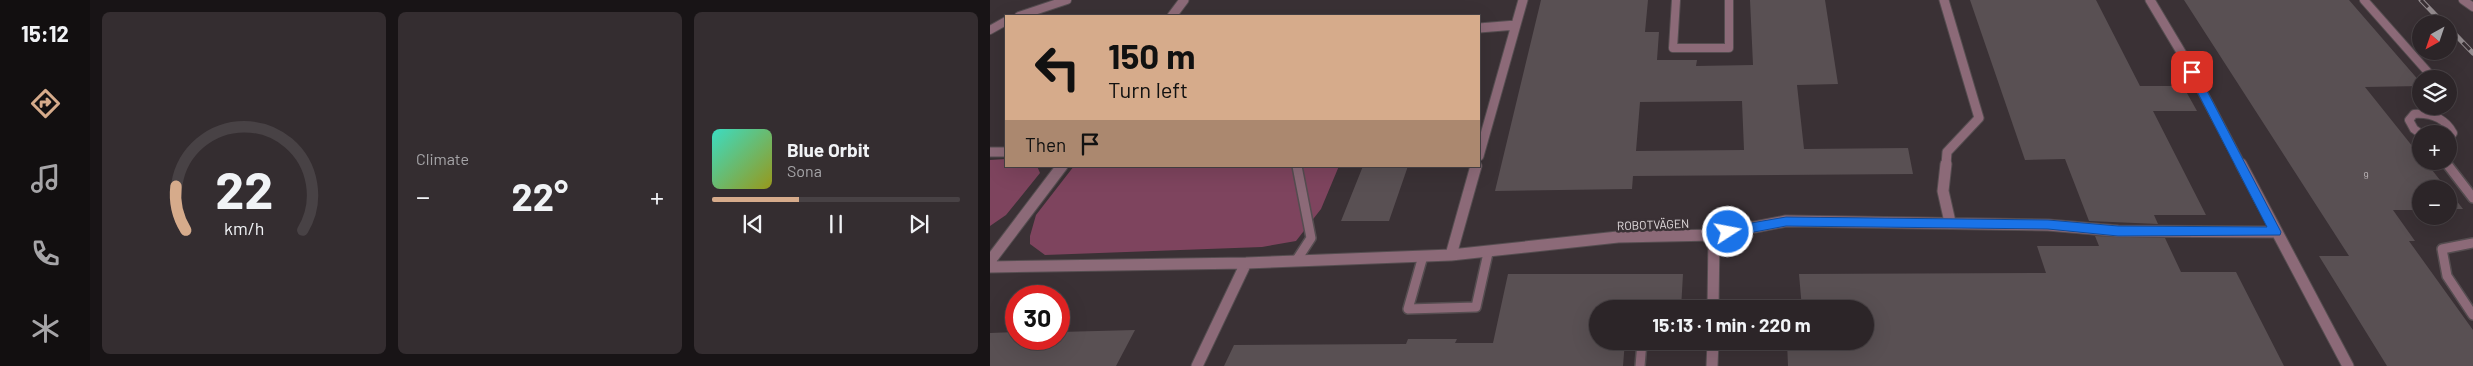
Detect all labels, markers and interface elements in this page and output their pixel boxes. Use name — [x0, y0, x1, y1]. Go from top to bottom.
north arrow — [2412, 15, 2458, 60]
map controls — [2412, 15, 2457, 225]
text: 15:12 — [21, 20, 69, 46]
text: 150 m — [1108, 34, 1195, 76]
icon: left — [1025, 35, 1090, 100]
pin — [2171, 51, 2213, 93]
icon: arrive — [2178, 58, 2206, 86]
button: layers — [2412, 70, 2457, 115]
text: Turn left — [1108, 76, 1188, 102]
icon: directions — [28, 86, 63, 121]
button: + — [2412, 125, 2457, 170]
icon: arrive — [1076, 130, 1104, 158]
text: Then — [1025, 133, 1066, 156]
text: Blue Orbit — [787, 138, 870, 161]
text: Climate — [416, 149, 469, 168]
text: 22 — [215, 157, 273, 219]
icon: music — [28, 161, 63, 196]
text: Sona — [787, 161, 822, 180]
house number: 9 — [2363, 169, 2369, 181]
text: 22° — [512, 173, 568, 219]
text: − — [416, 179, 430, 213]
text: + — [650, 179, 664, 213]
button: − — [2412, 180, 2457, 225]
position arrow — [1701, 205, 1753, 257]
icon: previous — [739, 210, 767, 238]
icon: pause — [822, 210, 850, 238]
icon: next — [905, 210, 933, 238]
street label: ROBOTVÄGEN — [1617, 216, 1689, 232]
text: km/h — [224, 217, 264, 239]
icon: phone — [28, 236, 63, 271]
speed limit sign: 30 — [1005, 285, 1070, 350]
icon: climate — [28, 311, 63, 346]
text: 15:13 · 1 min · 220 m — [1652, 313, 1811, 336]

